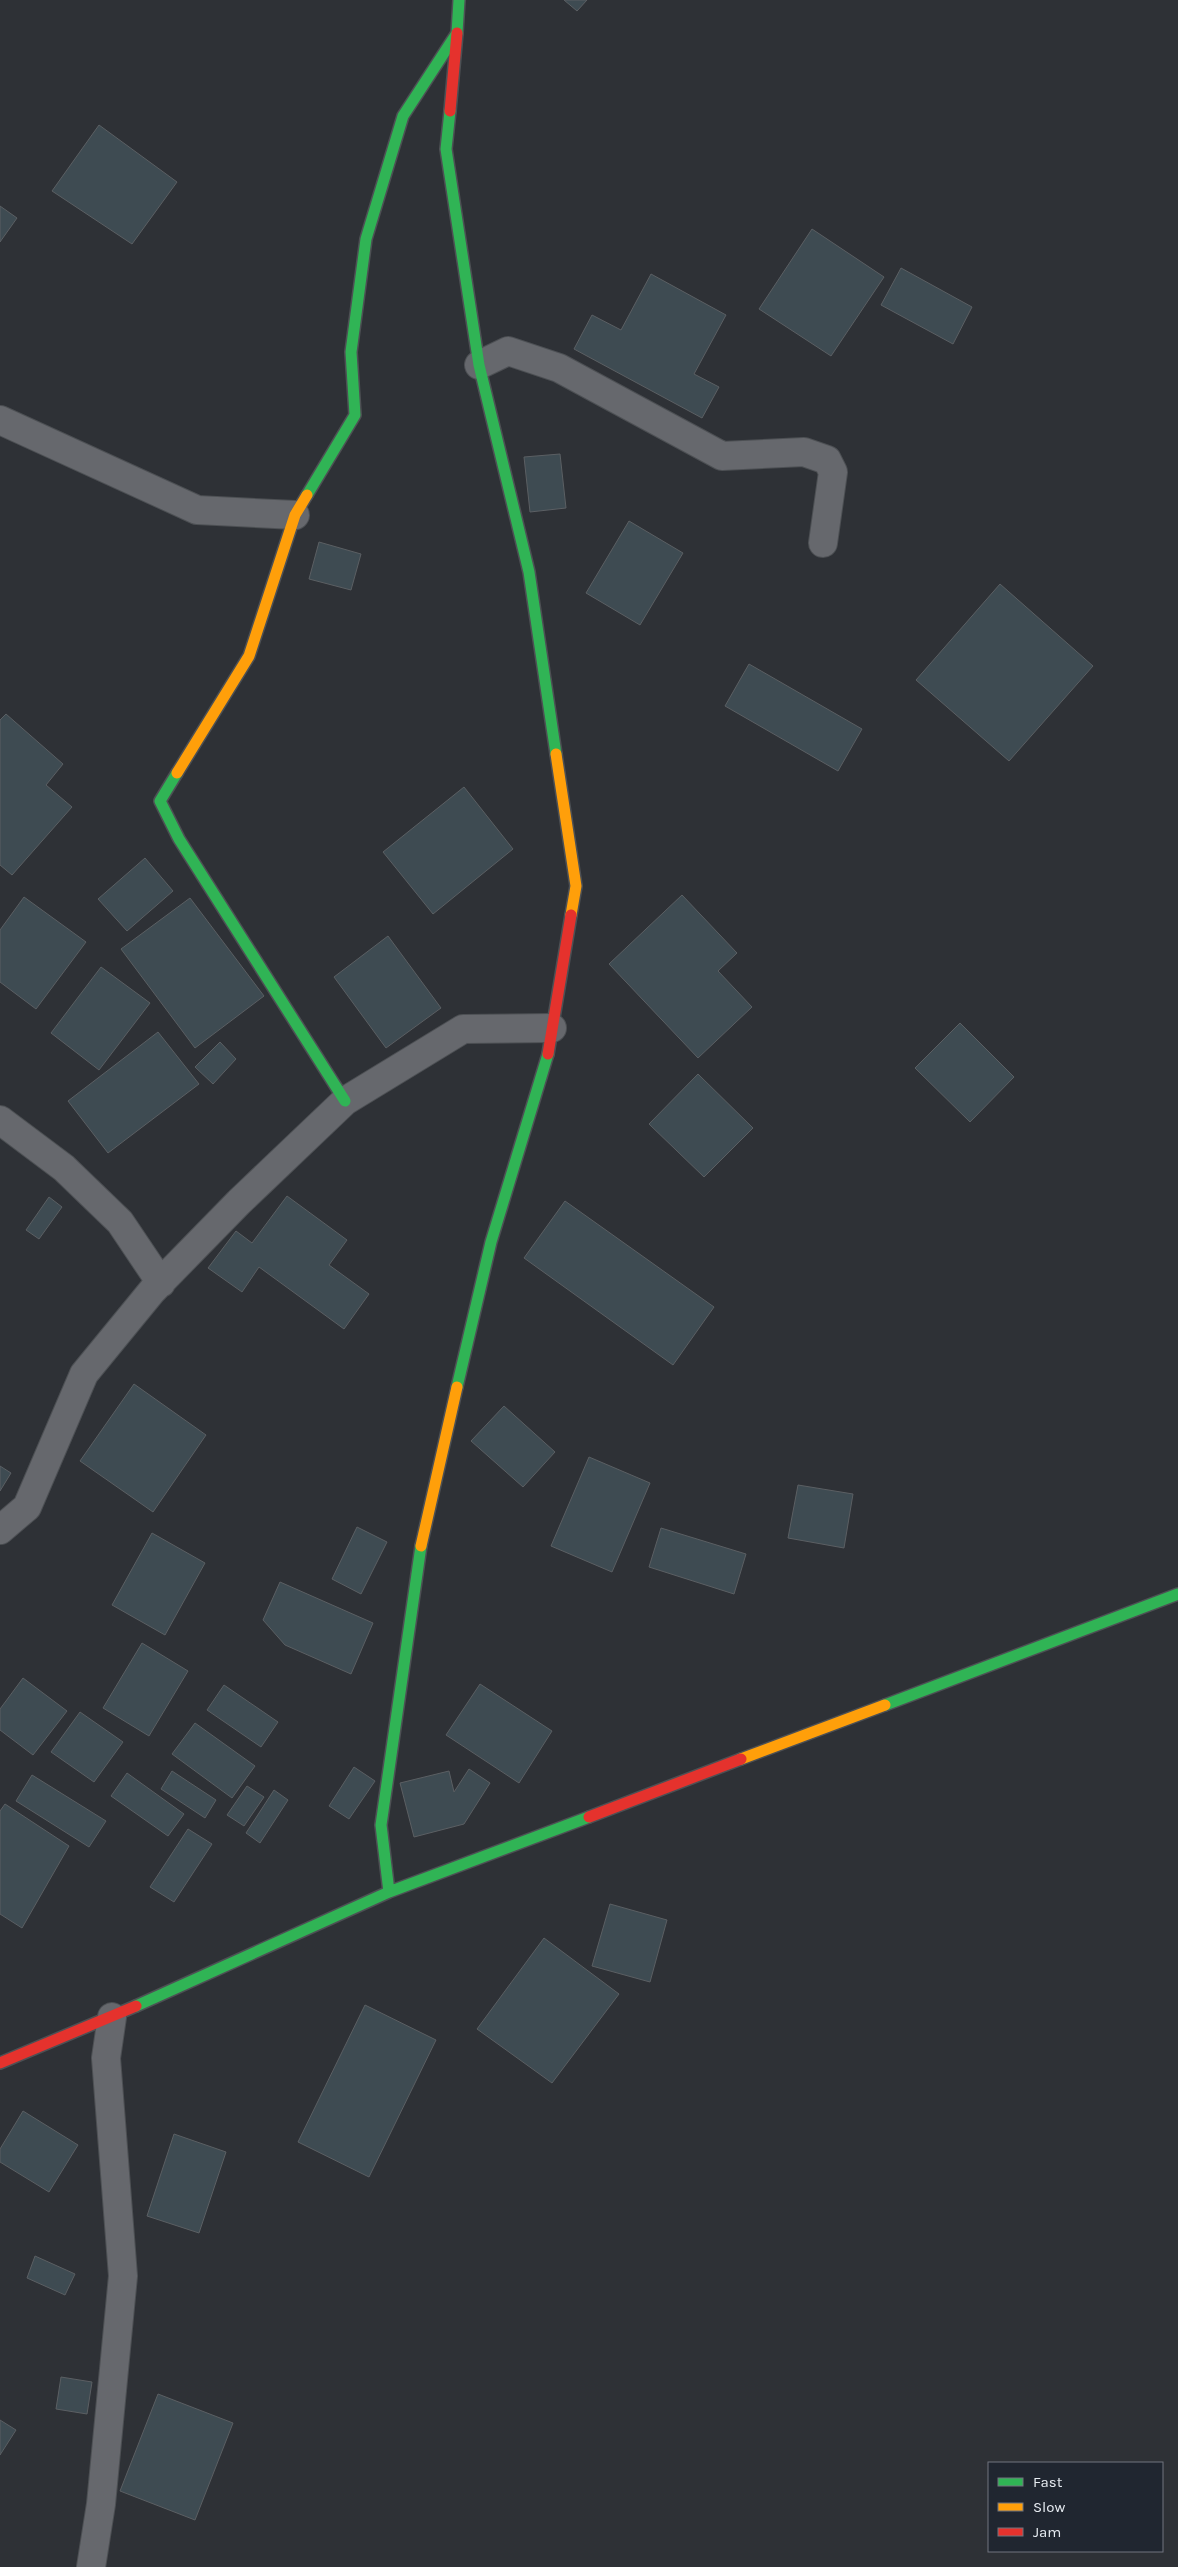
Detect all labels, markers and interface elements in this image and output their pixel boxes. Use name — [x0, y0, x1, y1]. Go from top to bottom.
legend — [988, 2462, 1163, 2552]
text: Fast — [1033, 2473, 1063, 2491]
text: Slow — [1033, 2498, 1065, 2516]
text: Jam — [1033, 2523, 1061, 2541]

